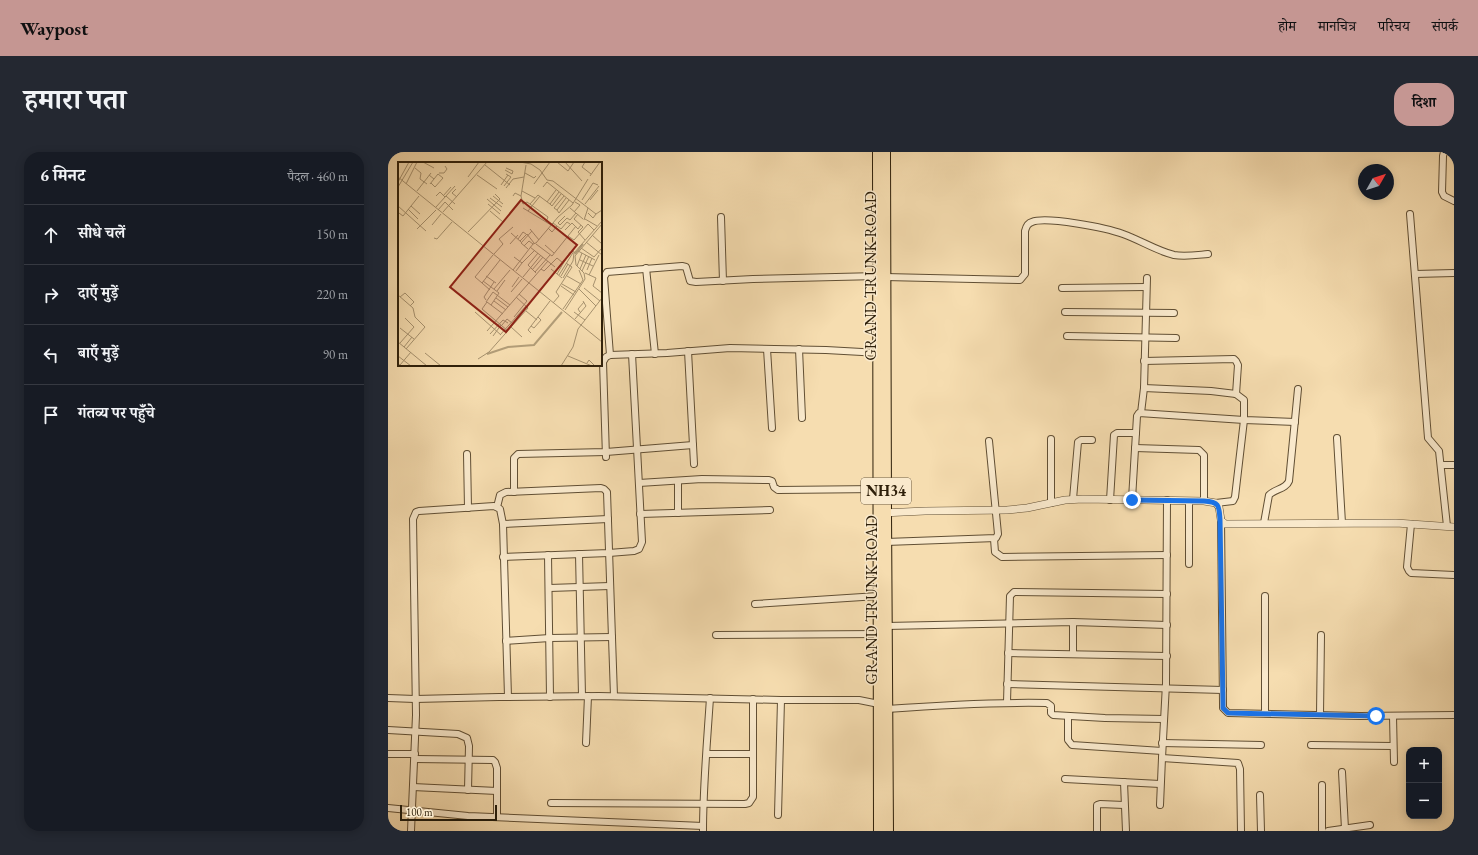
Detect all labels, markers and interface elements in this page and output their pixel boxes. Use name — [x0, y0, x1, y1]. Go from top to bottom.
text: Waypost — [20, 16, 88, 41]
text: होम — [1278, 17, 1296, 35]
text: मानचित्र — [1318, 17, 1356, 35]
text: परिचय — [1378, 17, 1410, 35]
text: संपर्क — [1432, 17, 1458, 35]
text: हमारा पता — [24, 81, 126, 117]
button: दिशा — [1394, 83, 1454, 126]
inset map — [398, 162, 602, 366]
text: 6 मिनट — [40, 164, 85, 186]
north arrow — [1358, 164, 1394, 200]
text: पैदल · 460 m — [288, 168, 348, 185]
street label: GRAND TRUNK ROAD — [860, 191, 881, 361]
text: सीधे चलें — [78, 223, 125, 242]
icon: ahead — [40, 224, 62, 246]
text: 150 m — [317, 226, 348, 243]
text: दाएँ मुड़ें — [78, 283, 118, 302]
icon: right — [40, 284, 62, 306]
text: 220 m — [317, 286, 348, 303]
text: बाएँ मुड़ें — [78, 343, 119, 362]
icon: left — [40, 344, 62, 366]
text: 90 m — [323, 346, 348, 363]
text: गंतव्य पर पहुँचे — [78, 403, 155, 422]
icon: arrive — [40, 404, 62, 426]
road number: NH34 — [861, 478, 911, 504]
route end — [1123, 491, 1141, 509]
street label: GRAND TRUNK ROAD — [861, 515, 882, 685]
route start — [1367, 707, 1385, 725]
map controls — [1406, 747, 1442, 819]
button: + — [1406, 747, 1442, 783]
button: − — [1406, 783, 1442, 819]
scale bar — [400, 803, 497, 822]
text: 100 m — [406, 805, 433, 819]

